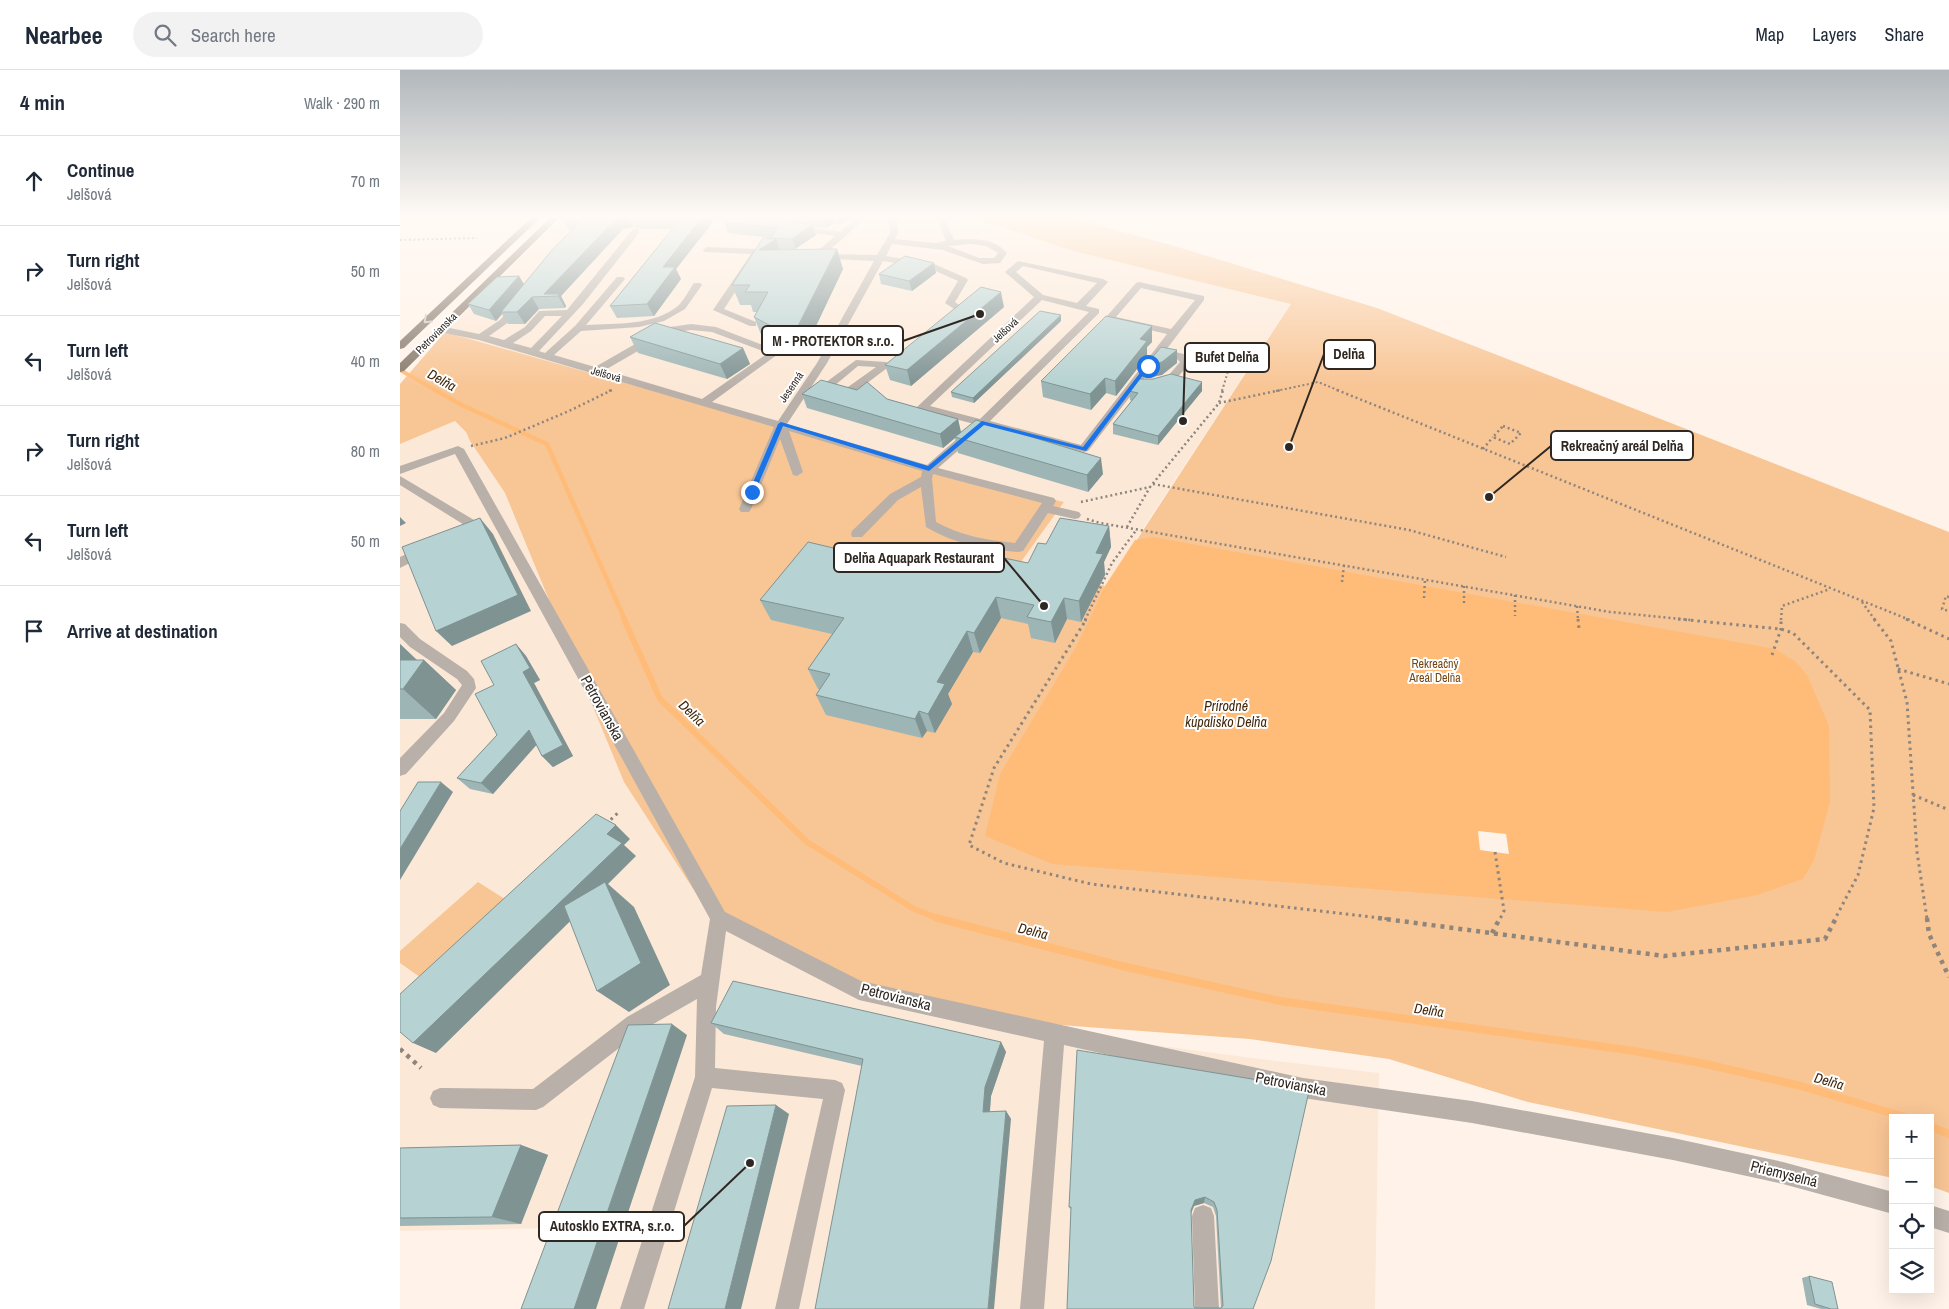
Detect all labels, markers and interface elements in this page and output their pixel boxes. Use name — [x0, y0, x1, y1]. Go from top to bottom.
search box — [133, 12, 483, 57]
text: Nearbee — [25, 19, 103, 51]
icon: search — [151, 21, 179, 49]
text: Search here — [191, 22, 276, 48]
text: Map — [1756, 22, 1784, 47]
text: Layers — [1812, 22, 1857, 47]
text: Share — [1885, 22, 1924, 47]
text: 4 min — [20, 88, 65, 117]
text: Walk · 290 m — [304, 92, 380, 114]
text: Continue — [67, 157, 135, 183]
icon: ahead — [20, 167, 48, 195]
text: 70 m — [351, 170, 380, 192]
text: Jelšová — [67, 183, 111, 205]
text: Turn right — [67, 247, 139, 273]
icon: right — [20, 257, 48, 285]
text: 50 m — [351, 260, 380, 282]
text: Jelšová — [67, 273, 111, 295]
street label: Petrovianska — [412, 309, 460, 357]
one-way arrow — [424, 314, 433, 323]
street label: Jelšová — [989, 314, 1021, 346]
callout: M - PROTEKTOR s.r.o. — [762, 326, 903, 355]
text: M - PROTEKTOR s.r.o. — [772, 332, 894, 350]
text: Turn left — [67, 337, 128, 363]
callout: Delňa — [1324, 340, 1375, 369]
callout: Bufet Delňa — [1185, 343, 1269, 372]
text: Delňa — [1333, 345, 1365, 363]
icon: left — [20, 347, 48, 375]
text: Bufet Delňa — [1195, 348, 1260, 366]
text: 40 m — [351, 350, 380, 372]
route start — [1137, 355, 1160, 378]
text: Jelšová — [67, 363, 111, 385]
street label: Jelšová — [589, 363, 623, 385]
water label: Delňa — [425, 365, 459, 395]
street label: Jesenná — [776, 369, 806, 405]
text: Turn right — [67, 427, 139, 453]
callout: Rekreačný areál Delňa — [1551, 431, 1693, 460]
icon: right — [20, 437, 48, 465]
text: Rekreačný areál Delňa — [1561, 437, 1684, 455]
text: 80 m — [351, 440, 380, 462]
text: Jelšová — [67, 453, 111, 475]
route end — [741, 481, 764, 504]
text: Turn left — [67, 517, 128, 543]
icon: left — [20, 527, 48, 555]
text: 50 m — [351, 530, 380, 552]
text: Jelšová — [67, 543, 111, 565]
callout: Delňa Aquapark Restaurant — [834, 543, 1004, 572]
text: Delňa Aquapark Restaurant — [844, 549, 994, 567]
icon: arrive — [20, 617, 48, 645]
text: Arrive at destination — [67, 618, 218, 644]
park label: Rekreačný Areál Delňa — [1408, 656, 1461, 686]
street label: Petrovianska — [576, 671, 629, 744]
water label: Delňa — [675, 696, 709, 730]
water label: Prírodné kúpalisko Delňa — [1185, 697, 1267, 731]
water label: Delňa — [1016, 919, 1050, 943]
street label: Petrovianska — [859, 978, 934, 1015]
water label: Delňa — [1413, 999, 1445, 1021]
street label: Petrovianska — [1254, 1066, 1328, 1101]
water label: Delňa — [1812, 1068, 1846, 1094]
map controls — [1889, 1114, 1934, 1294]
button: + — [1889, 1114, 1934, 1159]
street label: Priemyselná — [1748, 1155, 1820, 1192]
button: − — [1889, 1159, 1934, 1204]
button: locate — [1889, 1204, 1934, 1249]
callout: Autosklo EXTRA, s.r.o. — [539, 1212, 684, 1241]
text: Autosklo EXTRA, s.r.o. — [550, 1217, 674, 1235]
button: layers — [1889, 1249, 1934, 1294]

